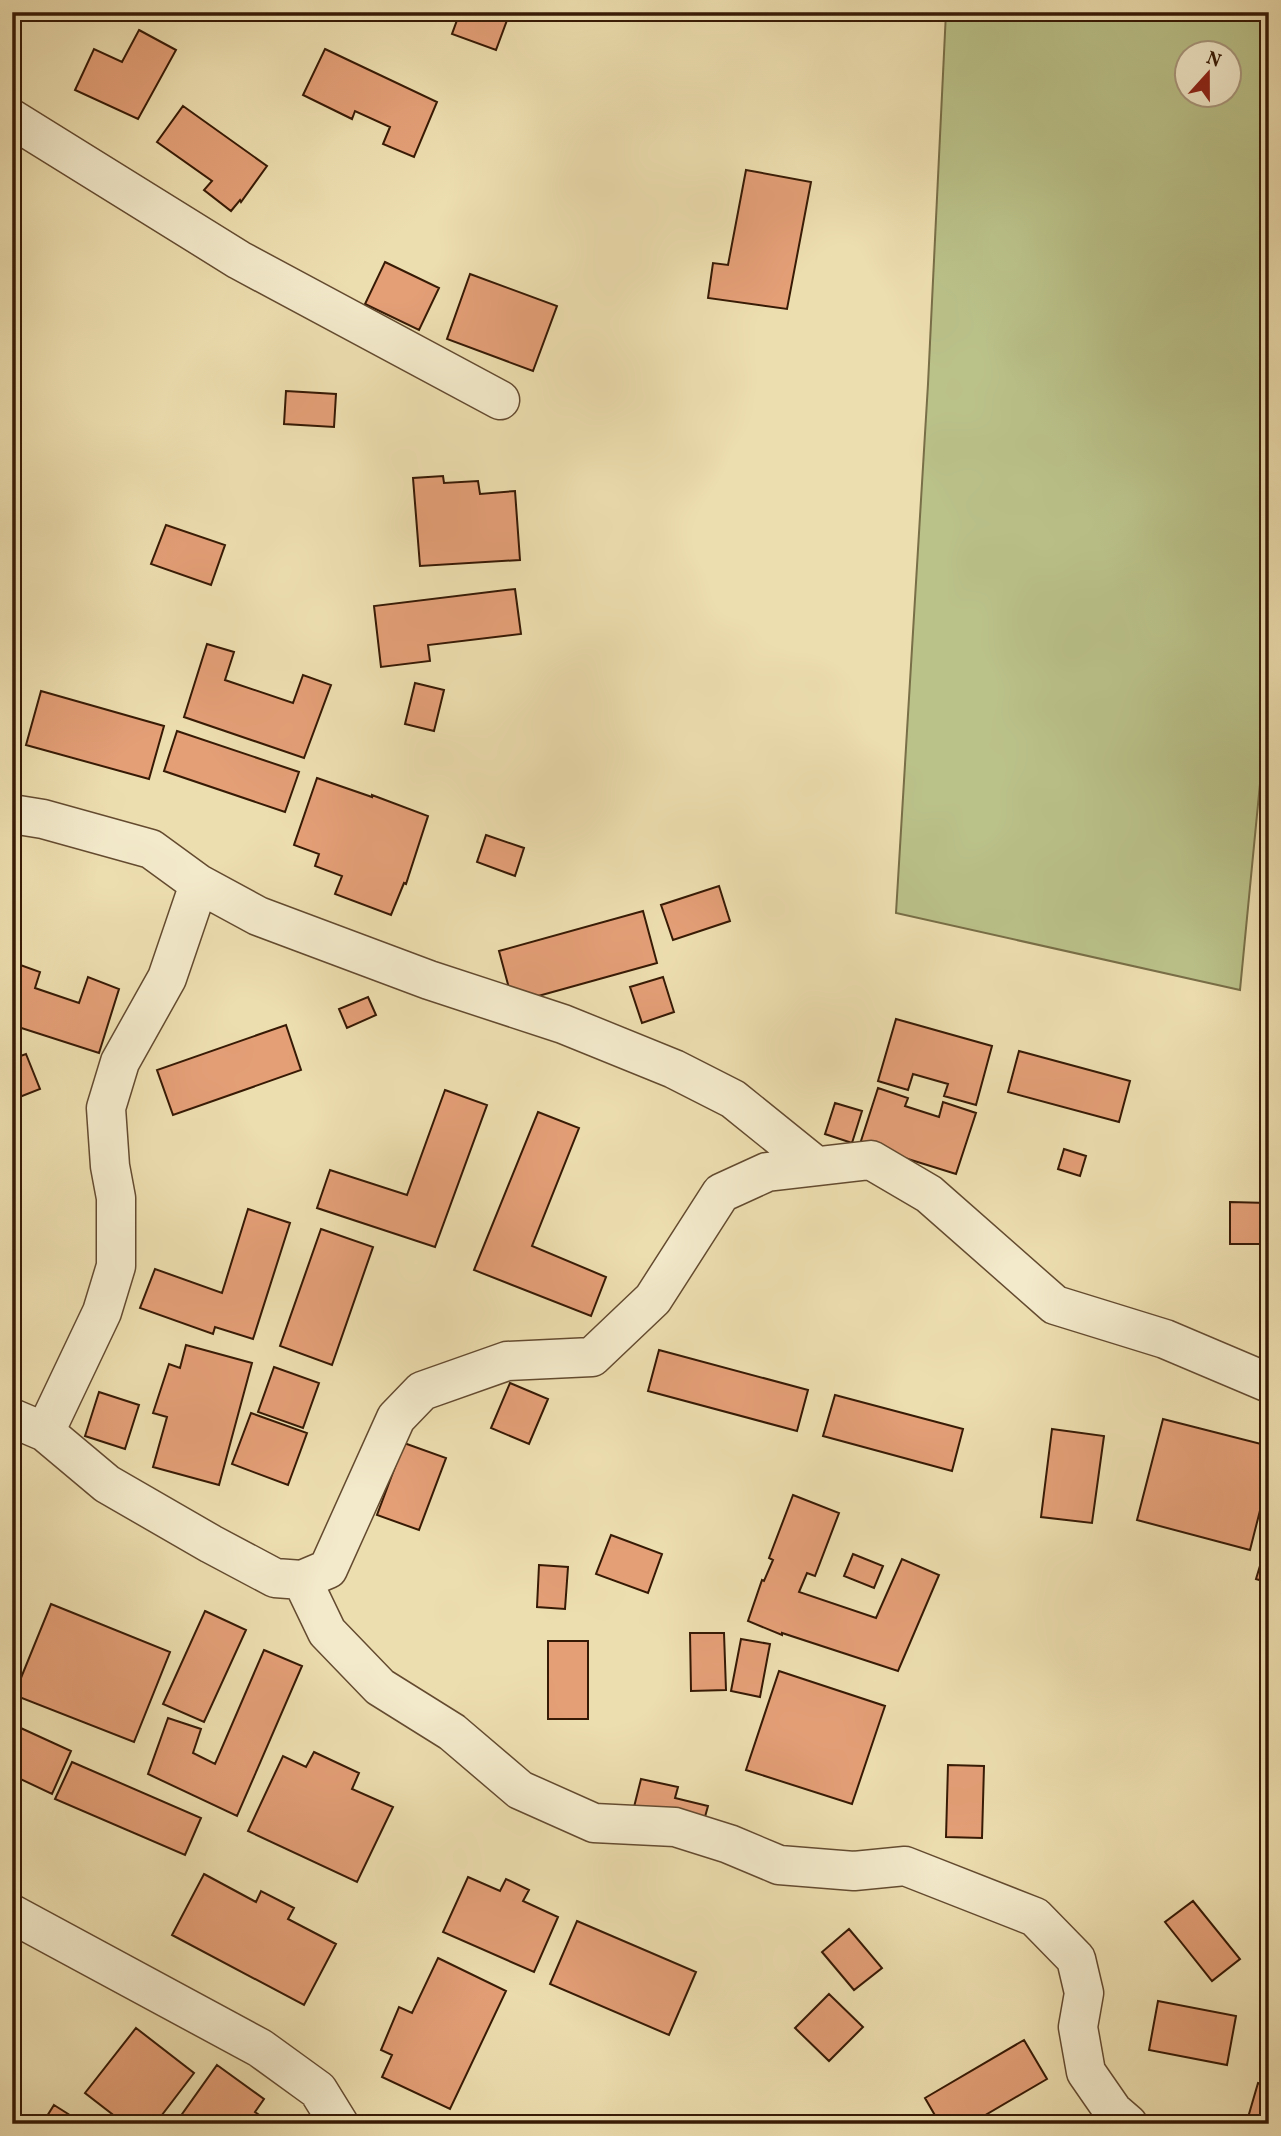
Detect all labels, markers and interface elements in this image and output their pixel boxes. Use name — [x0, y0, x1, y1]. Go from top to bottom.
north arrow — [1172, 38, 1242, 108]
text: N — [1202, 45, 1225, 75]

